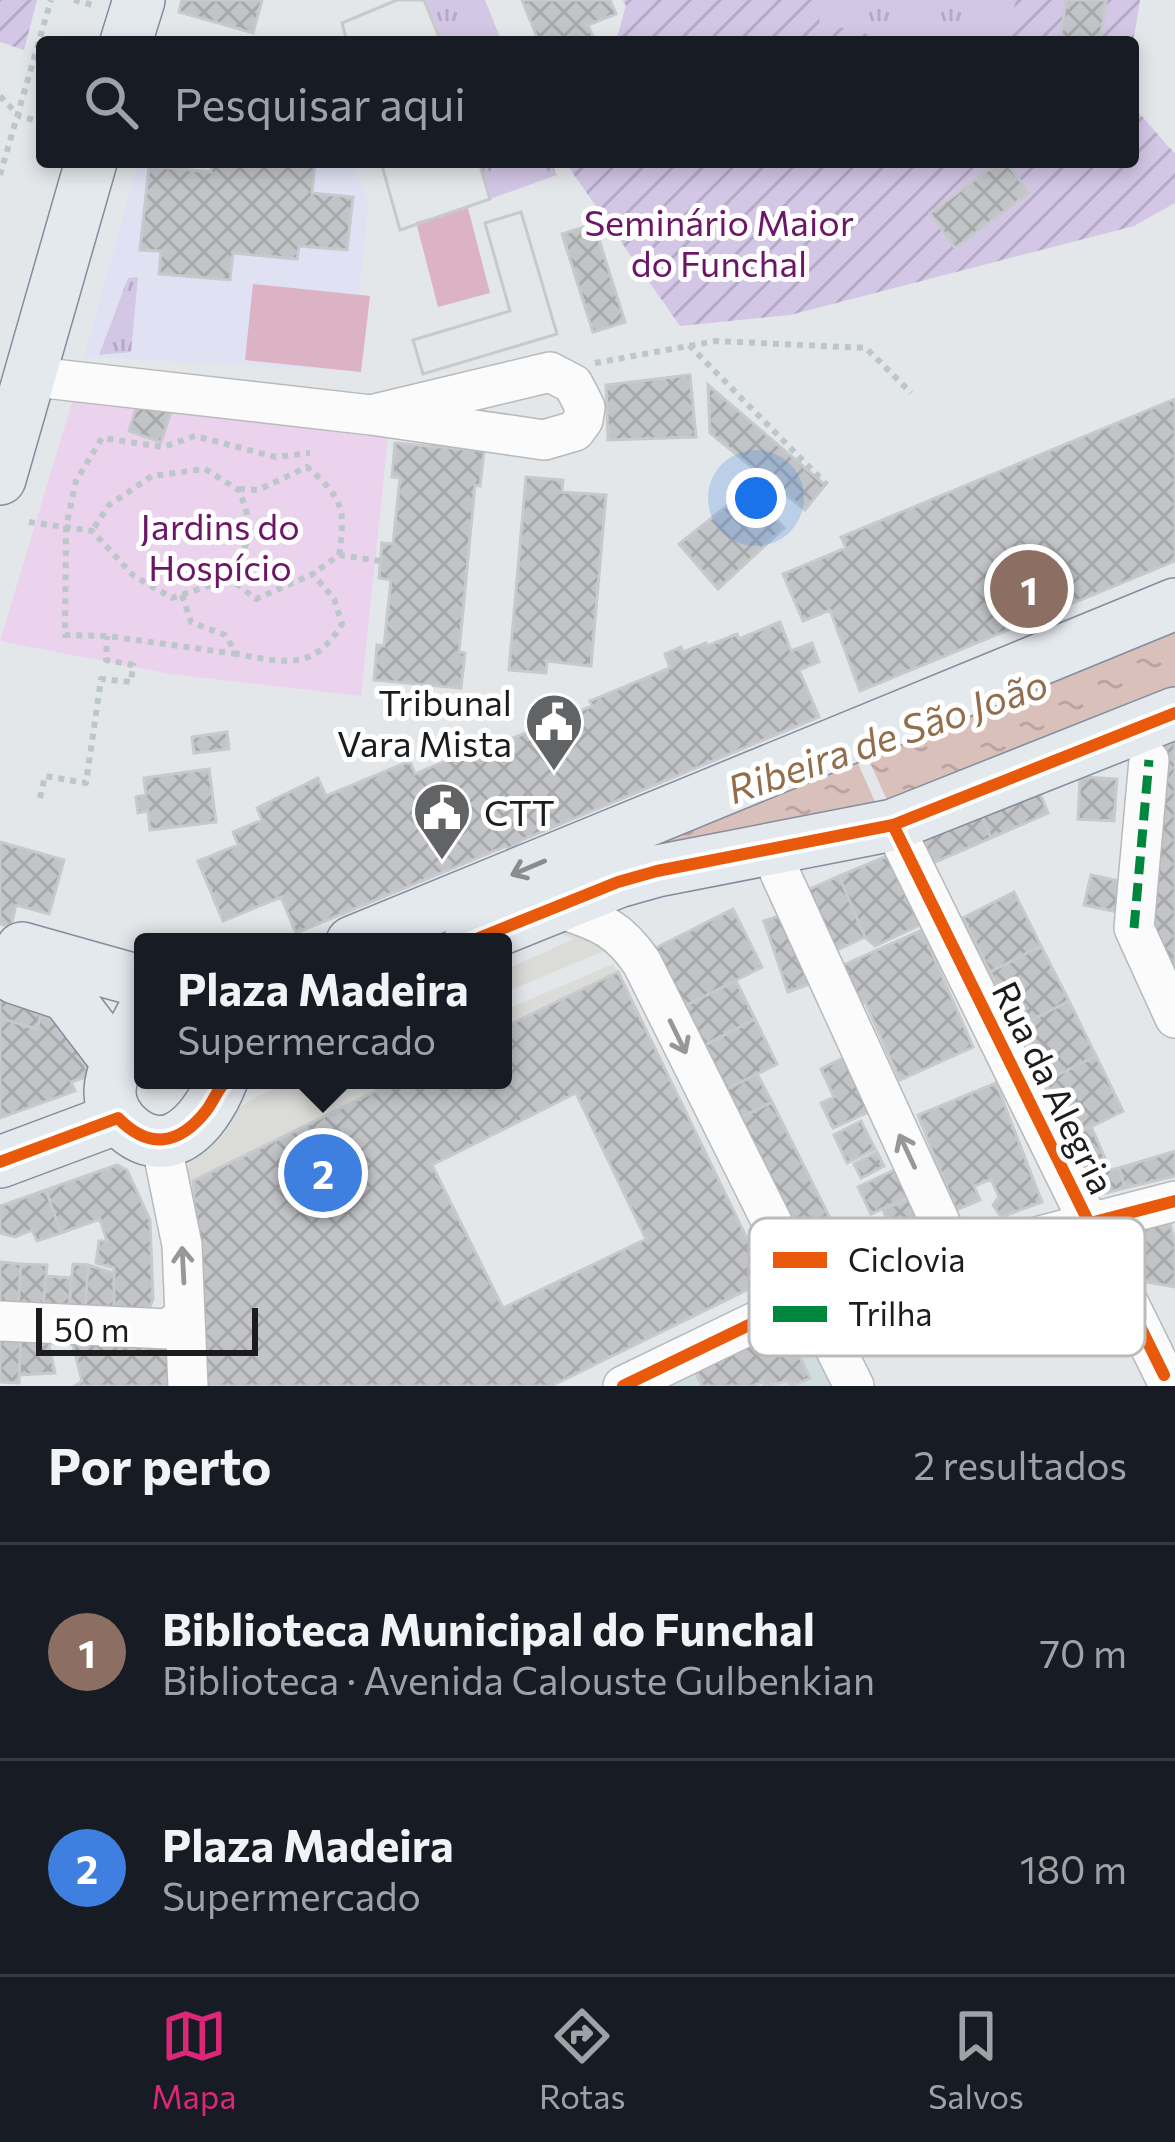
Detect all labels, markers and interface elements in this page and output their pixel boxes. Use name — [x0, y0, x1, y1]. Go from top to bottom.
search box — [36, 36, 1139, 168]
icon: search — [78, 69, 144, 135]
text: Pesquisar aqui — [174, 75, 466, 130]
park label: Seminário Maior do Funchal — [584, 199, 854, 284]
your location — [726, 468, 786, 528]
park label: Jardins do Hospício — [140, 503, 300, 588]
pin: 1 — [990, 544, 1068, 634]
water label: Ribeira de São João — [721, 658, 1053, 812]
place label: Tribunal Vara Mista — [337, 679, 512, 764]
public building icon: Tribunal Vara Mista — [523, 691, 585, 773]
public building icon: CTT — [411, 780, 473, 862]
place label: CTT — [484, 789, 555, 833]
one-way arrow — [511, 859, 547, 881]
popup — [134, 933, 512, 1089]
text: Plaza Madeira — [177, 960, 469, 1015]
street label: Rua da Alegria — [985, 973, 1125, 1201]
text: Supermercado — [177, 1015, 436, 1063]
one-way arrow — [668, 1018, 691, 1054]
pin: 2 — [284, 1128, 362, 1218]
one-way arrow — [894, 1134, 916, 1170]
legend — [749, 1218, 1145, 1356]
text: Ciclovia — [848, 1238, 966, 1279]
one-way arrow — [171, 1246, 194, 1285]
text: Trilha — [848, 1292, 933, 1333]
scale bar — [36, 1302, 258, 1355]
text: 50 m — [54, 1308, 130, 1349]
text: Por perto — [48, 1433, 272, 1496]
text: 2 resultados — [913, 1440, 1127, 1488]
text: Biblioteca Municipal do Funchal — [162, 1600, 815, 1655]
text: 1 — [78, 1628, 96, 1676]
text: 70 m — [1040, 1628, 1127, 1676]
text: Biblioteca · Avenida Calouste Gulbenkian — [162, 1655, 875, 1703]
text: Plaza Madeira — [162, 1816, 454, 1871]
text: 2 — [76, 1844, 98, 1892]
text: 180 m — [1020, 1844, 1127, 1892]
text: Supermercado — [162, 1871, 421, 1919]
tab: Mapa — [151, 2003, 237, 2116]
tab: Rotas — [539, 2003, 625, 2116]
tab: Salvos — [928, 2003, 1024, 2116]

